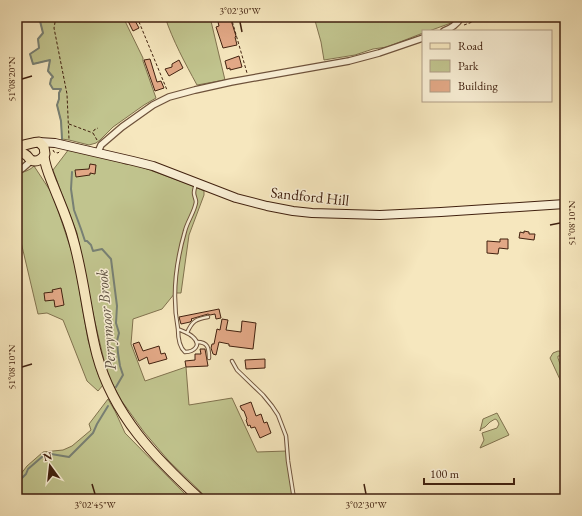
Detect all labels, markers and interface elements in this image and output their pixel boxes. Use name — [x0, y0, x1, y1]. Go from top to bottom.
text: 3°02'30"W — [219, 4, 262, 17]
legend — [422, 30, 552, 102]
text: Road — [458, 38, 484, 54]
text: 51°08'20"N — [5, 56, 18, 101]
text: Park — [458, 58, 479, 74]
text: Building — [458, 78, 499, 94]
street label: Sandford Hill — [270, 182, 351, 210]
text: 51°08'10"N — [565, 200, 578, 245]
water label: Perrymoor Brook — [91, 268, 121, 371]
text: 51°08'10"N — [5, 344, 18, 389]
north arrow — [30, 446, 70, 486]
text: N — [41, 448, 54, 464]
scale bar — [424, 460, 514, 486]
text: 100 m — [430, 466, 460, 482]
text: 3°02'45"W — [74, 498, 117, 511]
text: 3°02'30"W — [345, 498, 388, 511]

